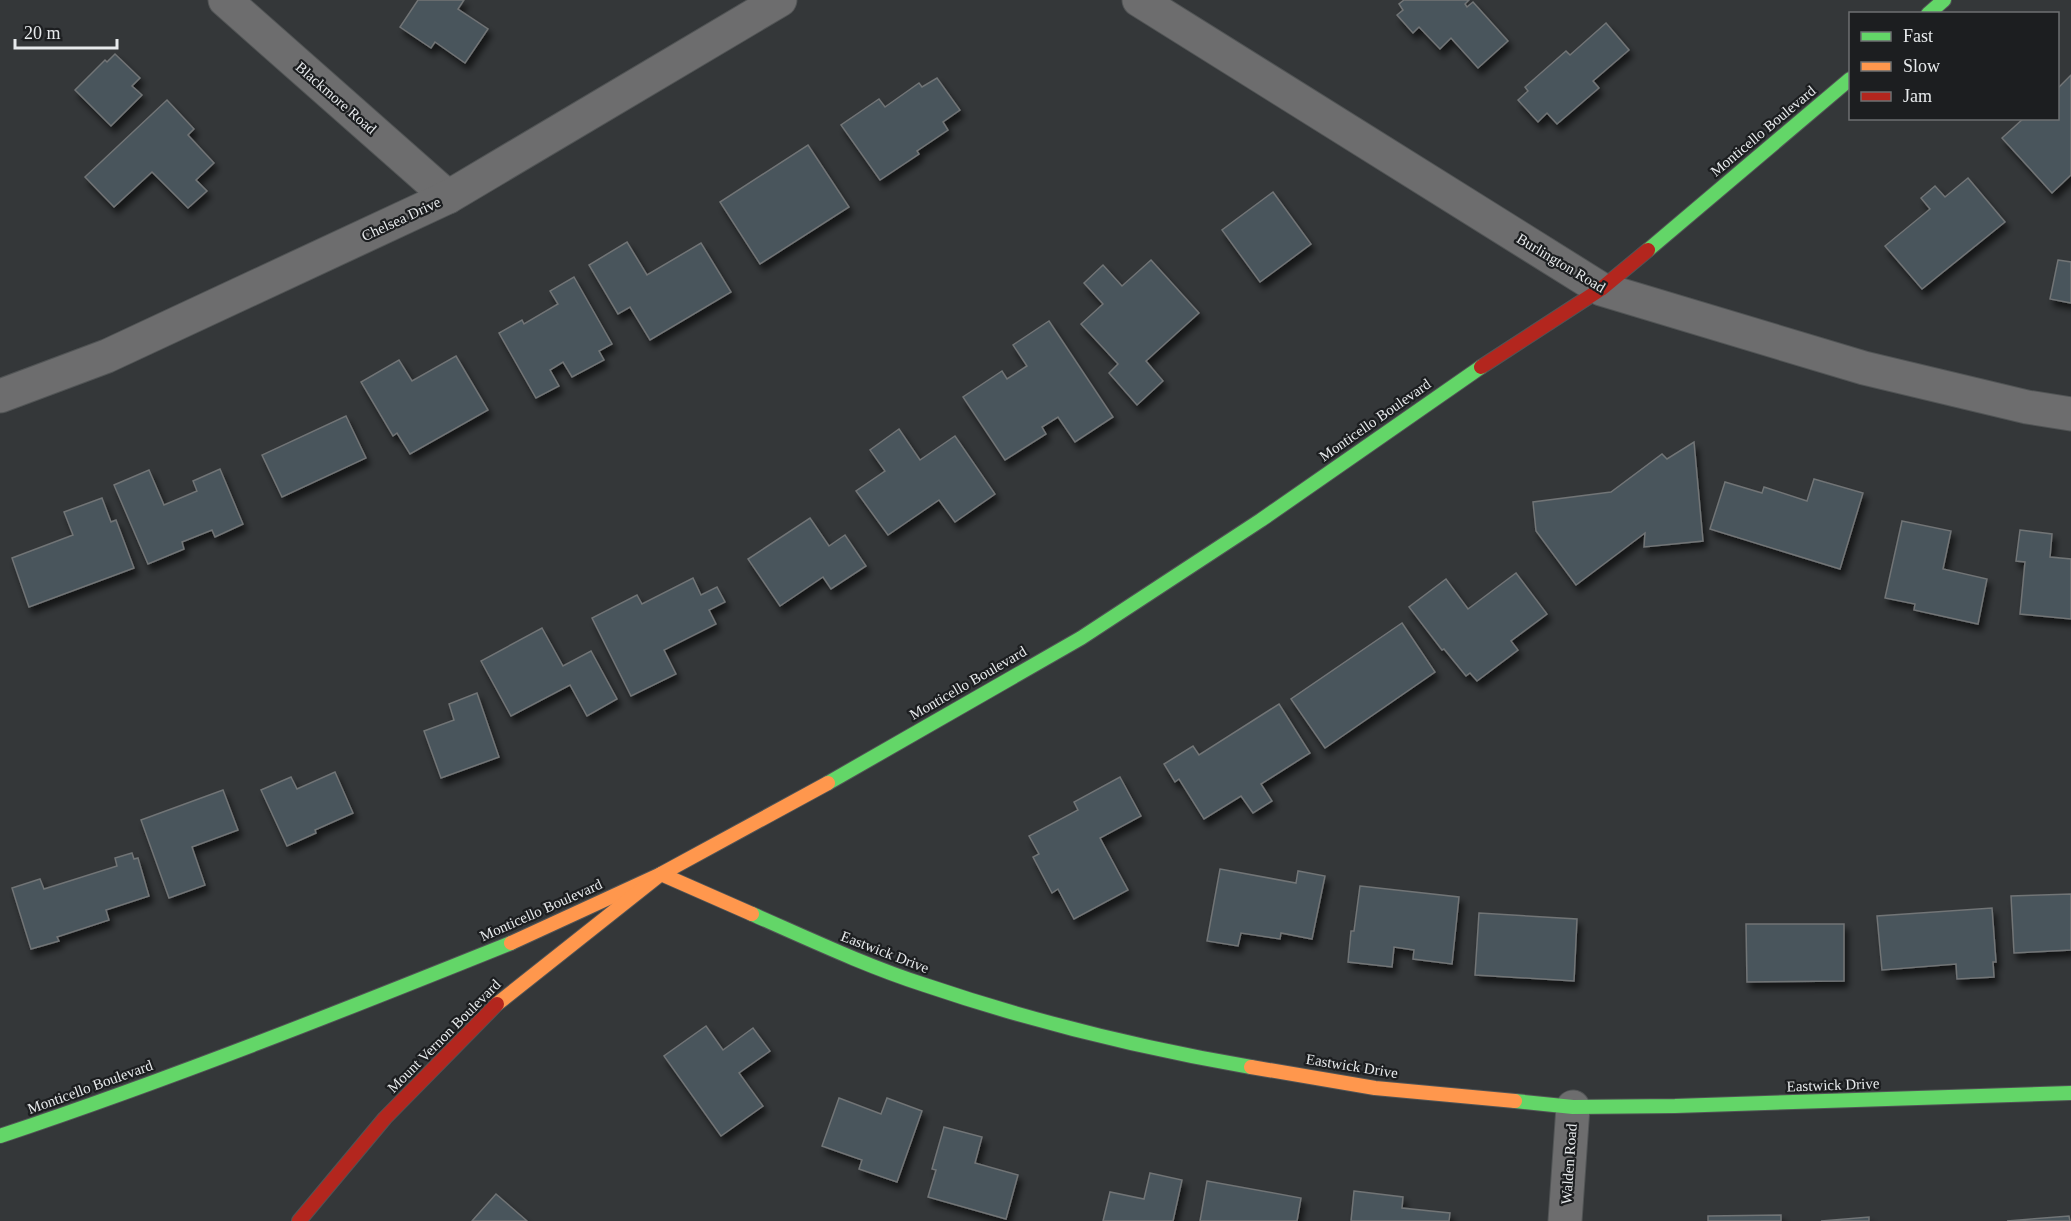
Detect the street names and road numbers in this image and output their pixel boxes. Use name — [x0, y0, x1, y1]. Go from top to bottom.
street label: Blackmore Road — [293, 59, 380, 138]
street label: Monticello Boulevard — [1707, 82, 1819, 180]
street label: Chelsea Drive — [359, 194, 443, 244]
street label: Burlington Road — [1514, 230, 1609, 296]
street label: Monticello Boulevard — [1316, 375, 1434, 464]
street label: Monticello Boulevard — [907, 643, 1030, 723]
street label: Monticello Boulevard — [477, 876, 605, 944]
street label: Eastwick Drive — [839, 928, 932, 976]
street label: Mount Vernon Boulevard — [384, 976, 504, 1096]
street label: Eastwick Drive — [1305, 1051, 1399, 1081]
street label: Monticello Boulevard — [25, 1057, 155, 1117]
street label: Eastwick Drive — [1786, 1075, 1880, 1095]
street label: Walden Road — [1558, 1123, 1580, 1205]

